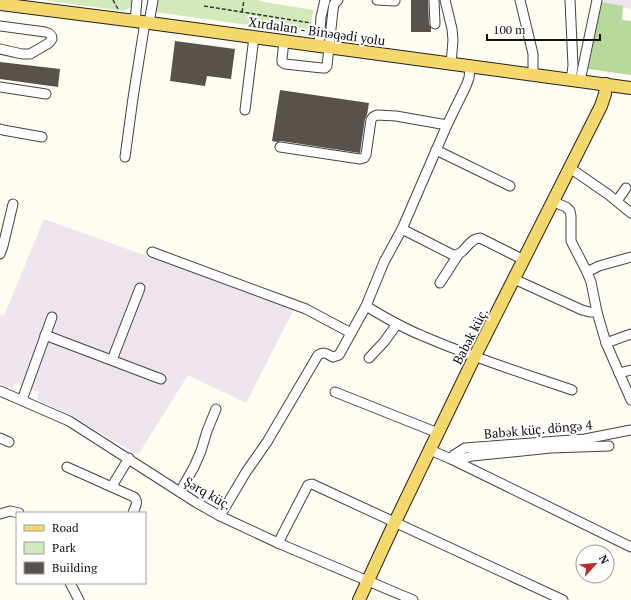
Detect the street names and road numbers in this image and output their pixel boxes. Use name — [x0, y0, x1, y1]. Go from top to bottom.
street label: Xırdalan - Binəqədi yolu — [247, 12, 387, 50]
street label: Babək küç. — [448, 305, 492, 367]
street label: Babək küç. döngə 4 — [483, 415, 593, 443]
street label: Şərq küç. — [181, 472, 235, 514]

